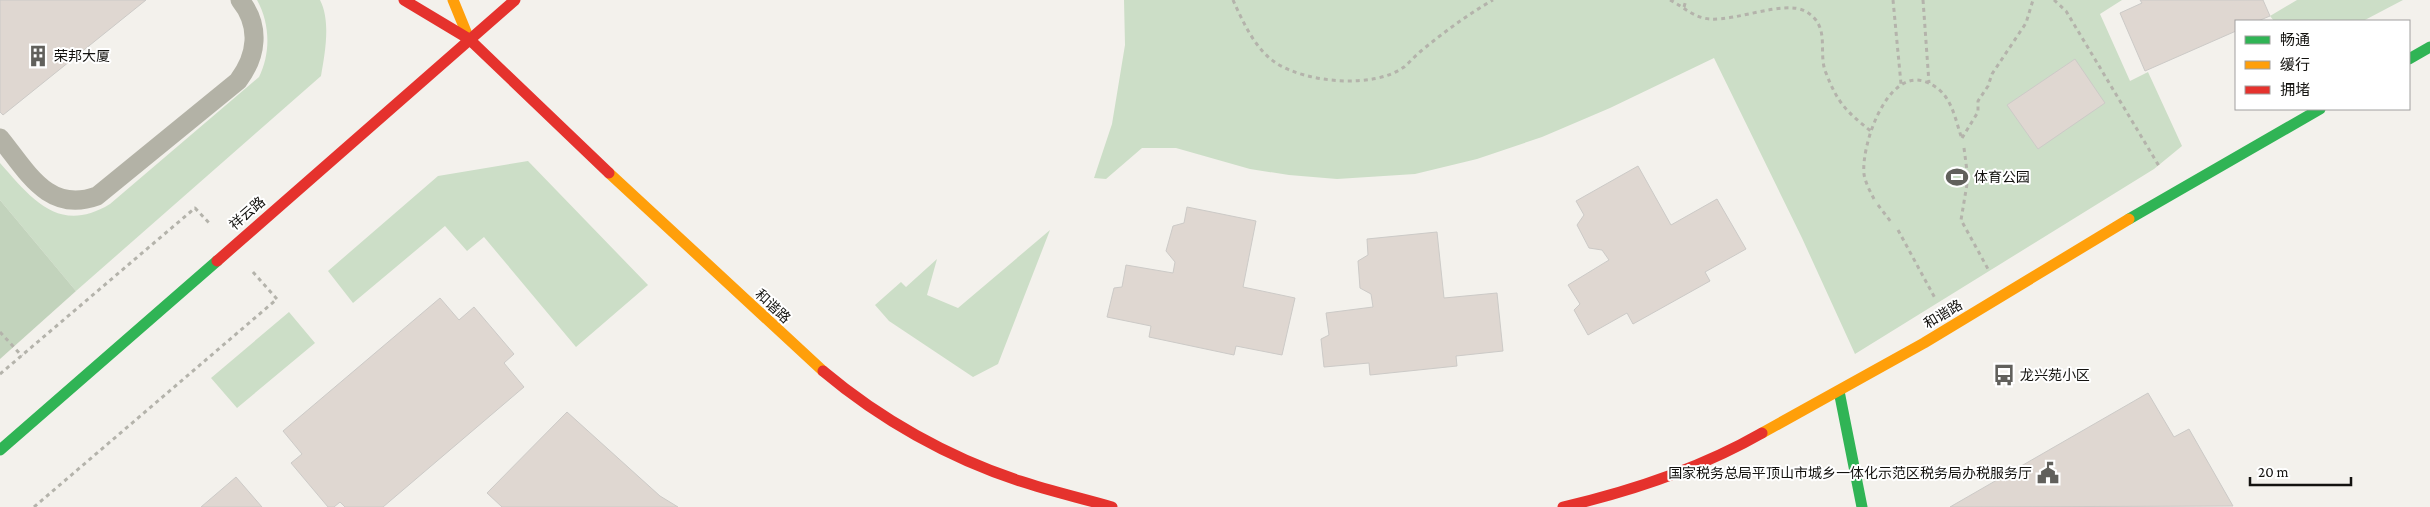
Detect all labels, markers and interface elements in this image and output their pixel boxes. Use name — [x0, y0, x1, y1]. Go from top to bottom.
legend — [2235, 20, 2410, 110]
text: 畅通 — [2280, 32, 2310, 48]
building icon: 荣邦大厦 — [25, 43, 51, 69]
place label: 荣邦大厦 — [54, 48, 110, 64]
text: 缓行 — [2280, 57, 2310, 73]
text: 拥堵 — [2280, 82, 2310, 98]
sports icon: 体育公园 — [1944, 164, 1970, 190]
place label: 体育公园 — [1974, 169, 2030, 185]
street label: 祥云路 — [226, 193, 268, 233]
street label: 和谐路 — [752, 286, 794, 326]
street label: 和谐路 — [1921, 296, 1965, 332]
bus stop icon: 龙兴苑小区 — [1991, 362, 2017, 388]
place label: 龙兴苑小区 — [2020, 367, 2090, 383]
scale bar — [2250, 454, 2351, 486]
public building icon: 国家税务总局平顶山市城乡一体化示范区税务局办税服务厅 — [2035, 460, 2061, 486]
text: 20 m — [2258, 464, 2289, 480]
place label: 国家税务总局平顶山市城乡一体化示范区税务局办税服务厅 — [1668, 465, 2032, 481]

